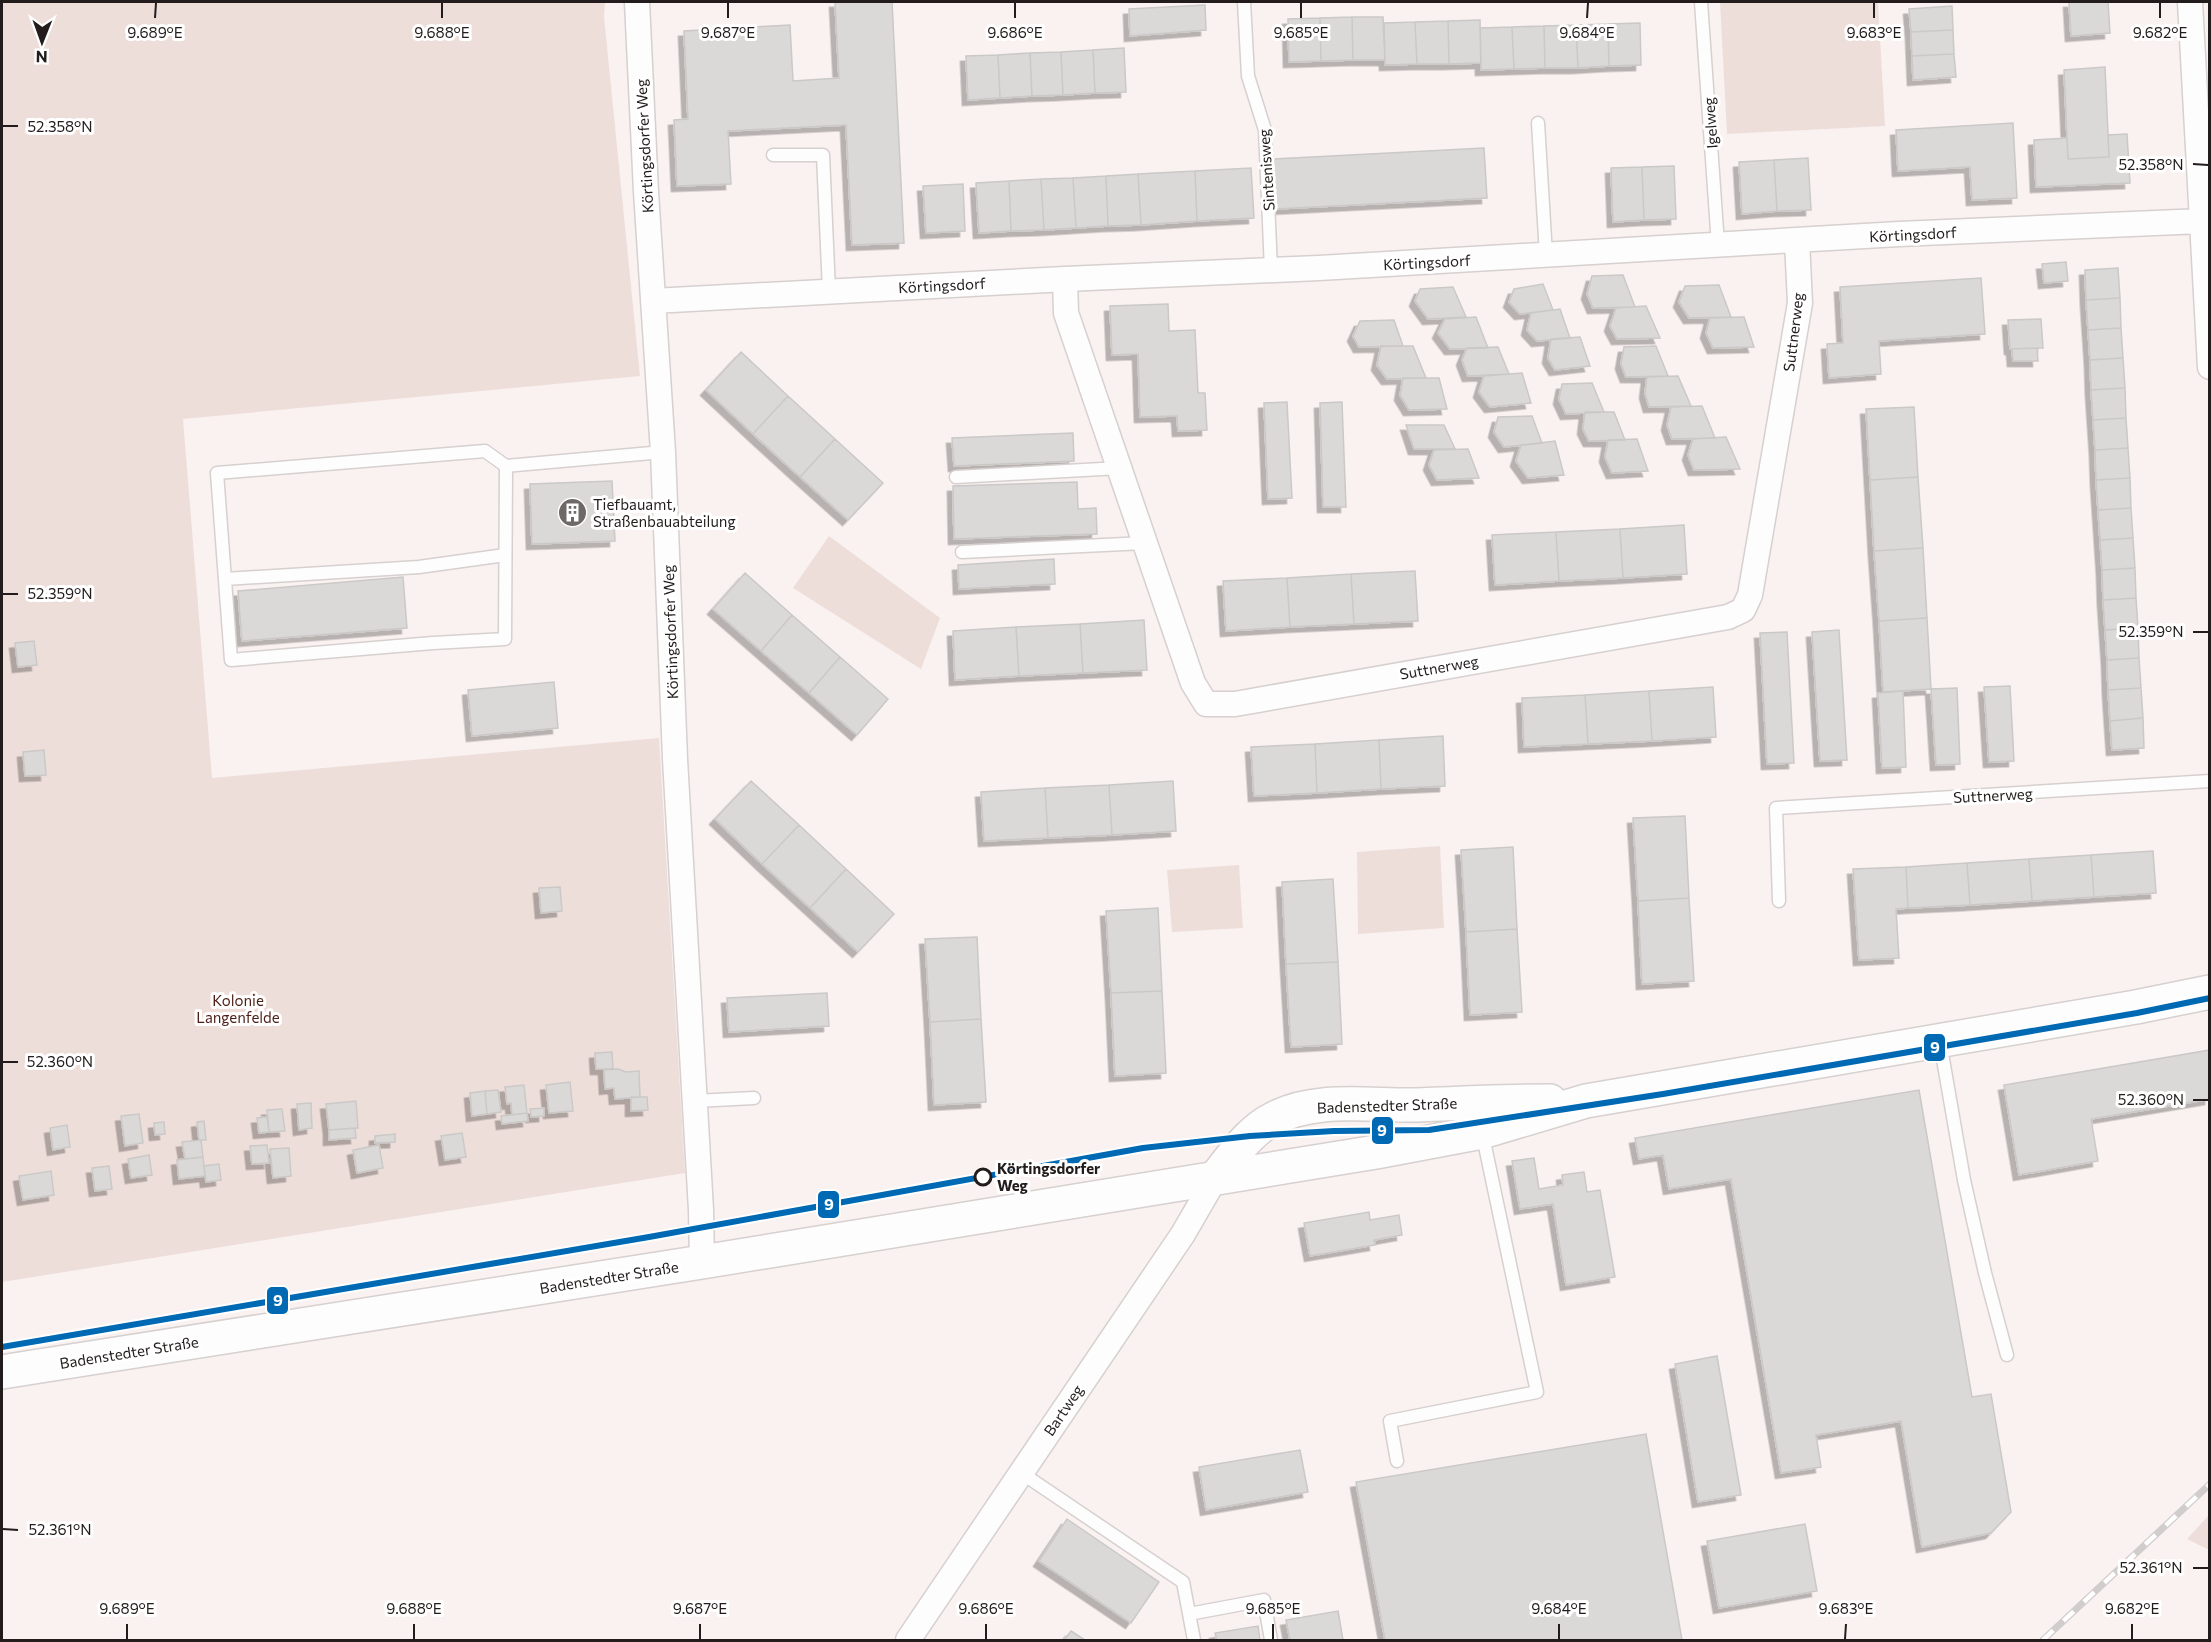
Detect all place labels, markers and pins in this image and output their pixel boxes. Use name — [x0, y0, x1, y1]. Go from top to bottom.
place label: Tiefbauamt, Straßenbauabteilung — [593, 495, 736, 530]
building icon: Tiefbauamt, Straßenbauabteilung — [556, 497, 588, 529]
place label: Körtingsdorfer Weg — [997, 1159, 1100, 1194]
marker: Körtingsdorfer Weg — [974, 1168, 992, 1186]

